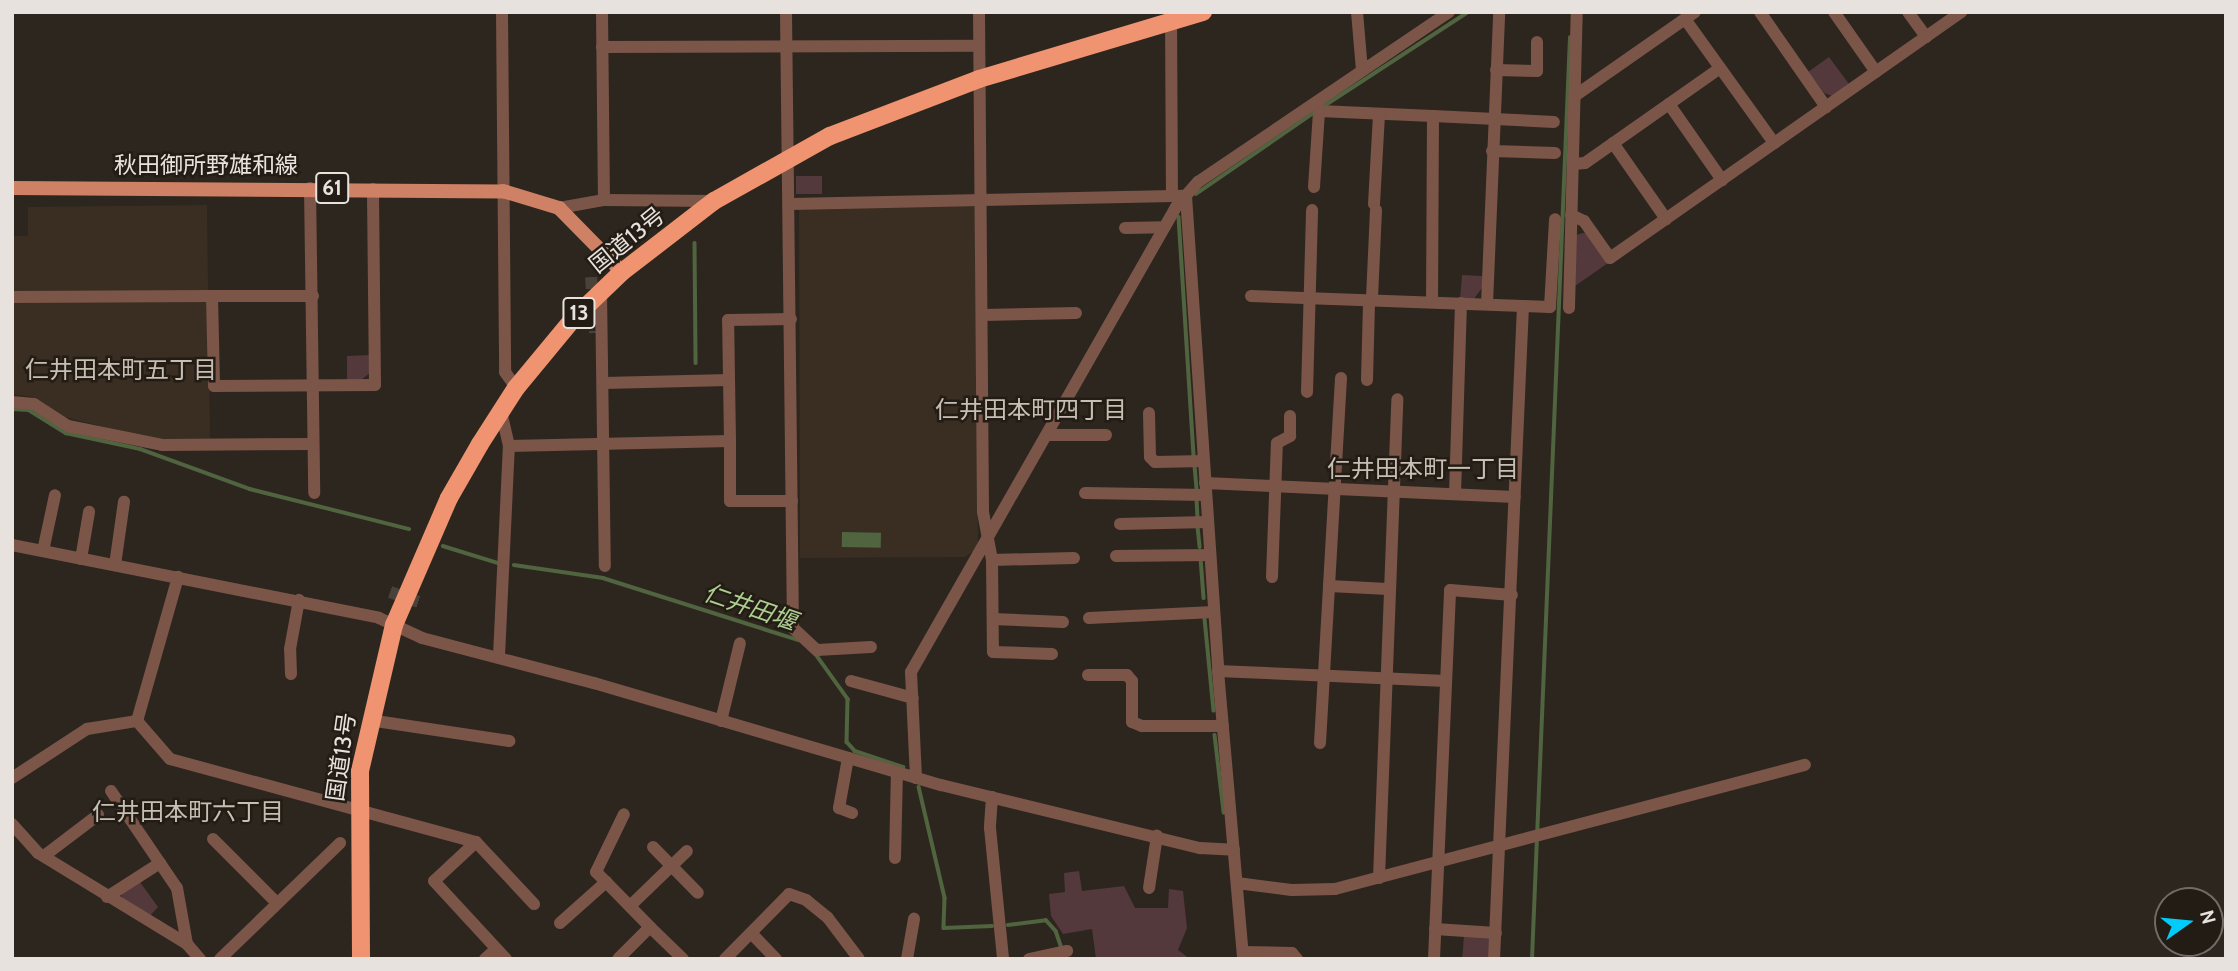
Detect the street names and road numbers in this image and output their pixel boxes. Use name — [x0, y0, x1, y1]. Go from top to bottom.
street label: 秋田御所野雄和線 — [114, 151, 298, 179]
road number: 61 — [314, 170, 350, 206]
street label: 国道13号 — [584, 201, 670, 279]
road number: 13 — [562, 296, 596, 330]
street label: 国道13号 — [321, 711, 361, 803]

